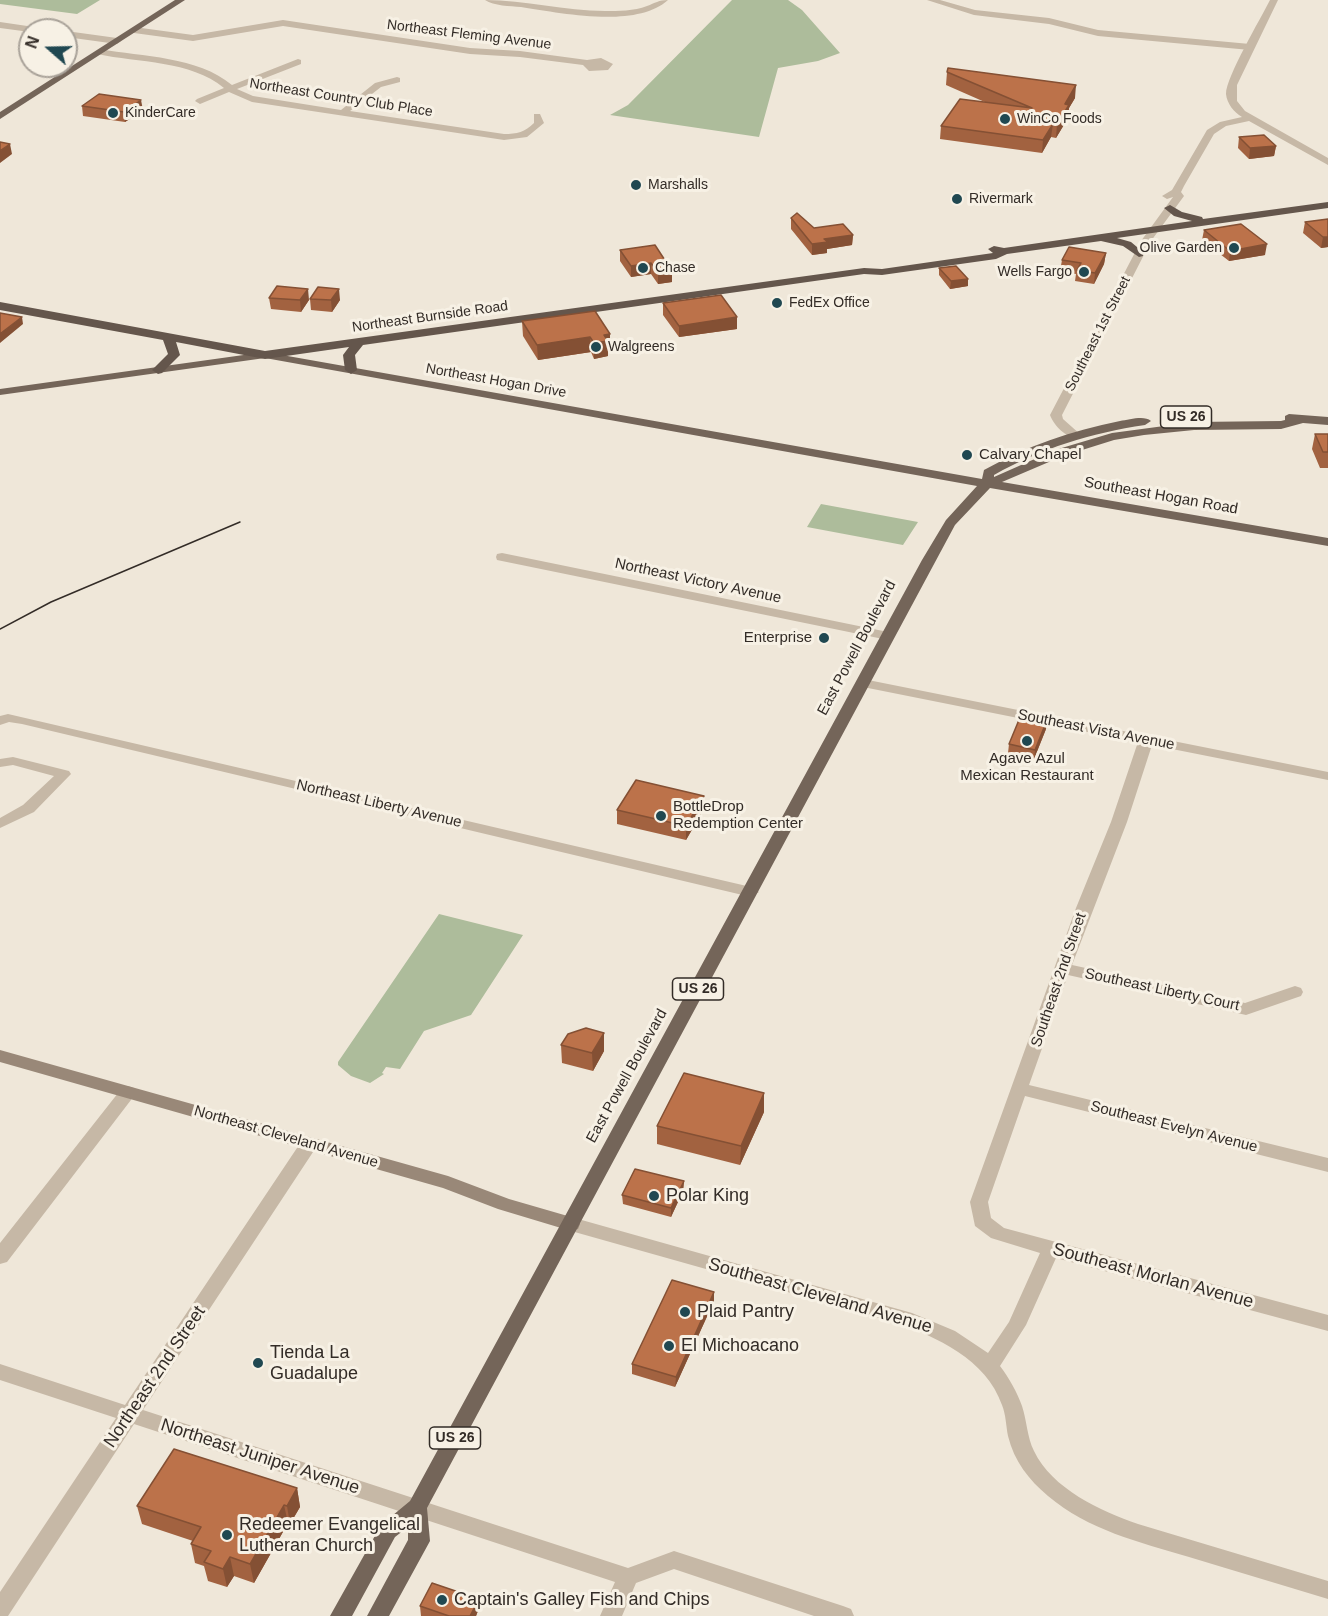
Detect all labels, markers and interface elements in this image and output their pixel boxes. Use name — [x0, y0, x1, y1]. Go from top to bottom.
street label: Northeast Fleming Avenue — [386, 17, 552, 53]
north arrow — [18, 18, 78, 78]
text: N — [23, 34, 42, 51]
street label: Northeast Country Club Place — [248, 75, 434, 121]
place label: KinderCare — [125, 105, 196, 121]
marker: KinderCare — [106, 106, 120, 120]
place label: WinCo Foods — [1017, 111, 1102, 127]
marker: WinCo Foods — [998, 112, 1012, 126]
place label: Marshalls — [648, 177, 708, 193]
marker: Marshalls — [629, 178, 643, 192]
place label: Rivermark — [969, 191, 1033, 207]
marker: Rivermark — [950, 192, 964, 206]
place label: Olive Garden — [1140, 240, 1222, 256]
marker: Olive Garden — [1227, 241, 1241, 255]
place label: Chase — [655, 260, 695, 276]
marker: Chase — [636, 261, 650, 275]
place label: Wells Fargo — [998, 264, 1072, 280]
marker: Wells Fargo — [1077, 265, 1091, 279]
street label: Southeast 1st Street — [1062, 274, 1134, 394]
place label: FedEx Office — [789, 295, 870, 311]
marker: FedEx Office — [770, 296, 784, 310]
street label: Northeast Burnside Road — [351, 298, 509, 336]
place label: Walgreens — [608, 339, 674, 355]
marker: Walgreens — [589, 340, 603, 354]
street label: Northeast Hogan Drive — [424, 360, 568, 402]
road number: US 26 — [1160, 406, 1212, 428]
place label: Calvary Chapel — [979, 446, 1082, 464]
marker: Calvary Chapel — [960, 448, 974, 462]
street label: Southeast Hogan Road — [1083, 474, 1239, 518]
street label: Northeast Victory Avenue — [613, 555, 783, 607]
street label: East Powell Boulevard — [814, 578, 900, 718]
place label: Enterprise — [744, 629, 812, 647]
marker: Enterprise — [817, 631, 831, 645]
street label: Southeast Vista Avenue — [1016, 706, 1176, 754]
marker: Agave Azul Mexican Restaurant — [1020, 734, 1034, 748]
place label: Agave Azul Mexican Restaurant — [960, 750, 1094, 785]
street label: Northeast Liberty Avenue — [295, 776, 463, 832]
place label: BottleDrop Redemption Center — [673, 798, 803, 833]
marker: BottleDrop Redemption Center — [654, 809, 668, 823]
street label: Southeast 2nd Street — [1028, 910, 1090, 1050]
street label: Southeast Liberty Court — [1083, 965, 1241, 1015]
road number: US 26 — [672, 978, 724, 1000]
street label: East Powell Boulevard — [583, 1006, 671, 1146]
street label: Southeast Evelyn Avenue — [1089, 1098, 1259, 1156]
street label: Northeast Cleveland Avenue — [192, 1102, 380, 1172]
place label: Polar King — [666, 1185, 749, 1207]
marker: Polar King — [647, 1189, 661, 1203]
street label: Southeast Morlan Avenue — [1050, 1239, 1256, 1313]
street label: Southeast Cleveland Avenue — [706, 1254, 934, 1338]
place label: Plaid Pantry — [697, 1301, 794, 1323]
street label: Northeast 2nd Street — [100, 1302, 210, 1452]
marker: Plaid Pantry — [678, 1305, 692, 1319]
place label: El Michoacano — [681, 1335, 799, 1357]
marker: El Michoacano — [662, 1339, 676, 1353]
place label: Tienda La Guadalupe — [270, 1342, 358, 1384]
marker: Tienda La Guadalupe — [251, 1356, 265, 1370]
street label: Northeast Juniper Avenue — [158, 1415, 362, 1499]
road number: US 26 — [430, 1427, 480, 1449]
place label: Redeemer Evangelical Lutheran Church — [239, 1514, 420, 1556]
marker: Redeemer Evangelical Lutheran Church — [220, 1528, 234, 1542]
place label: Captain's Galley Fish and Chips — [454, 1589, 710, 1611]
marker: Captain's Galley Fish and Chips — [435, 1593, 449, 1607]

